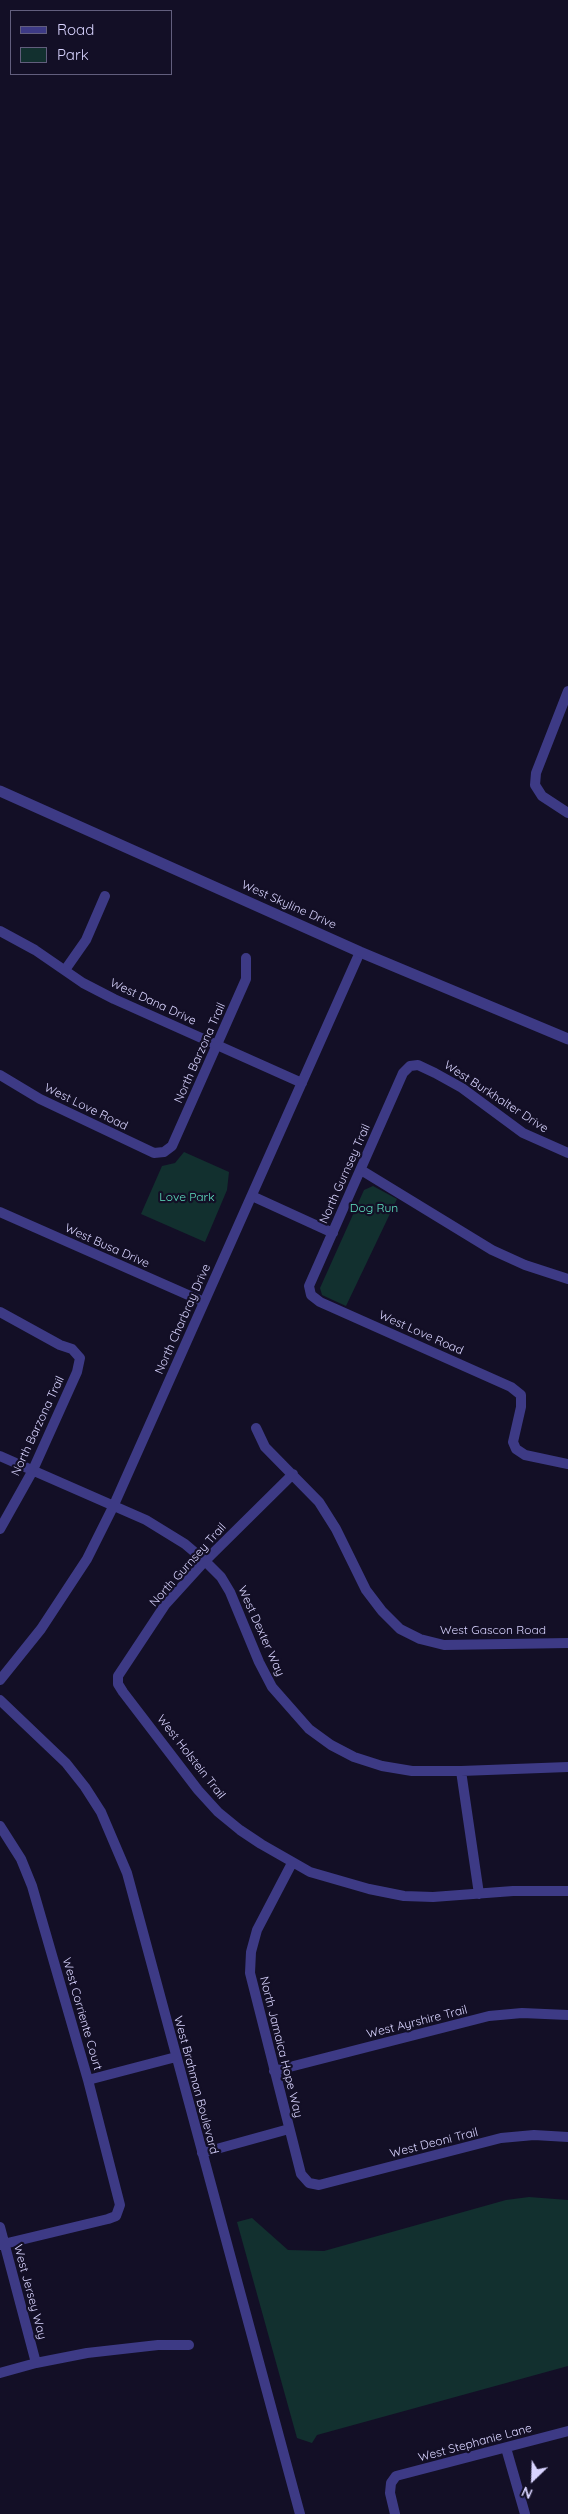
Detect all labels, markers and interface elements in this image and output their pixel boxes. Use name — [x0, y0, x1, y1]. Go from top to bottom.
legend — [10, 10, 172, 75]
text: Road — [57, 20, 94, 39]
text: Park — [57, 45, 89, 64]
street label: West Skyline Drive — [239, 878, 339, 932]
street label: West Dana Drive — [108, 976, 198, 1028]
street label: North Barzona Trail — [171, 1001, 229, 1105]
street label: West Burkhalter Drive — [441, 1058, 551, 1136]
street label: West Love Road — [42, 1081, 130, 1133]
street label: North Gurnsey Trail — [317, 1122, 373, 1226]
park label: Love Park — [159, 1190, 215, 1204]
park label: Dog Run — [350, 1201, 398, 1215]
street label: West Busa Drive — [63, 1221, 151, 1271]
street label: North Charbray Drive — [152, 1262, 214, 1376]
street label: West Love Road — [377, 1308, 465, 1358]
street label: North Barzona Trail — [9, 1374, 67, 1478]
street label: North Gurnsey Trail — [147, 1520, 229, 1610]
street label: West Dexter Way — [235, 1584, 287, 1678]
street label: West Gascon Road — [440, 1623, 546, 1637]
street label: West Holstein Trail — [154, 1712, 228, 1802]
street label: West Corriente Court — [59, 1956, 105, 2072]
street label: North Jamaica Hope Way — [256, 1975, 306, 2119]
street label: West Ayrshire Trail — [365, 2003, 469, 2041]
street label: West Brahman Boulevard — [171, 2014, 221, 2156]
street label: West Deoni Trail — [388, 2125, 480, 2161]
street label: West Jersey Way — [10, 2243, 50, 2341]
street label: West Stephanie Lane — [417, 2421, 533, 2465]
north arrow — [508, 2454, 558, 2504]
text: N — [519, 2482, 535, 2503]

